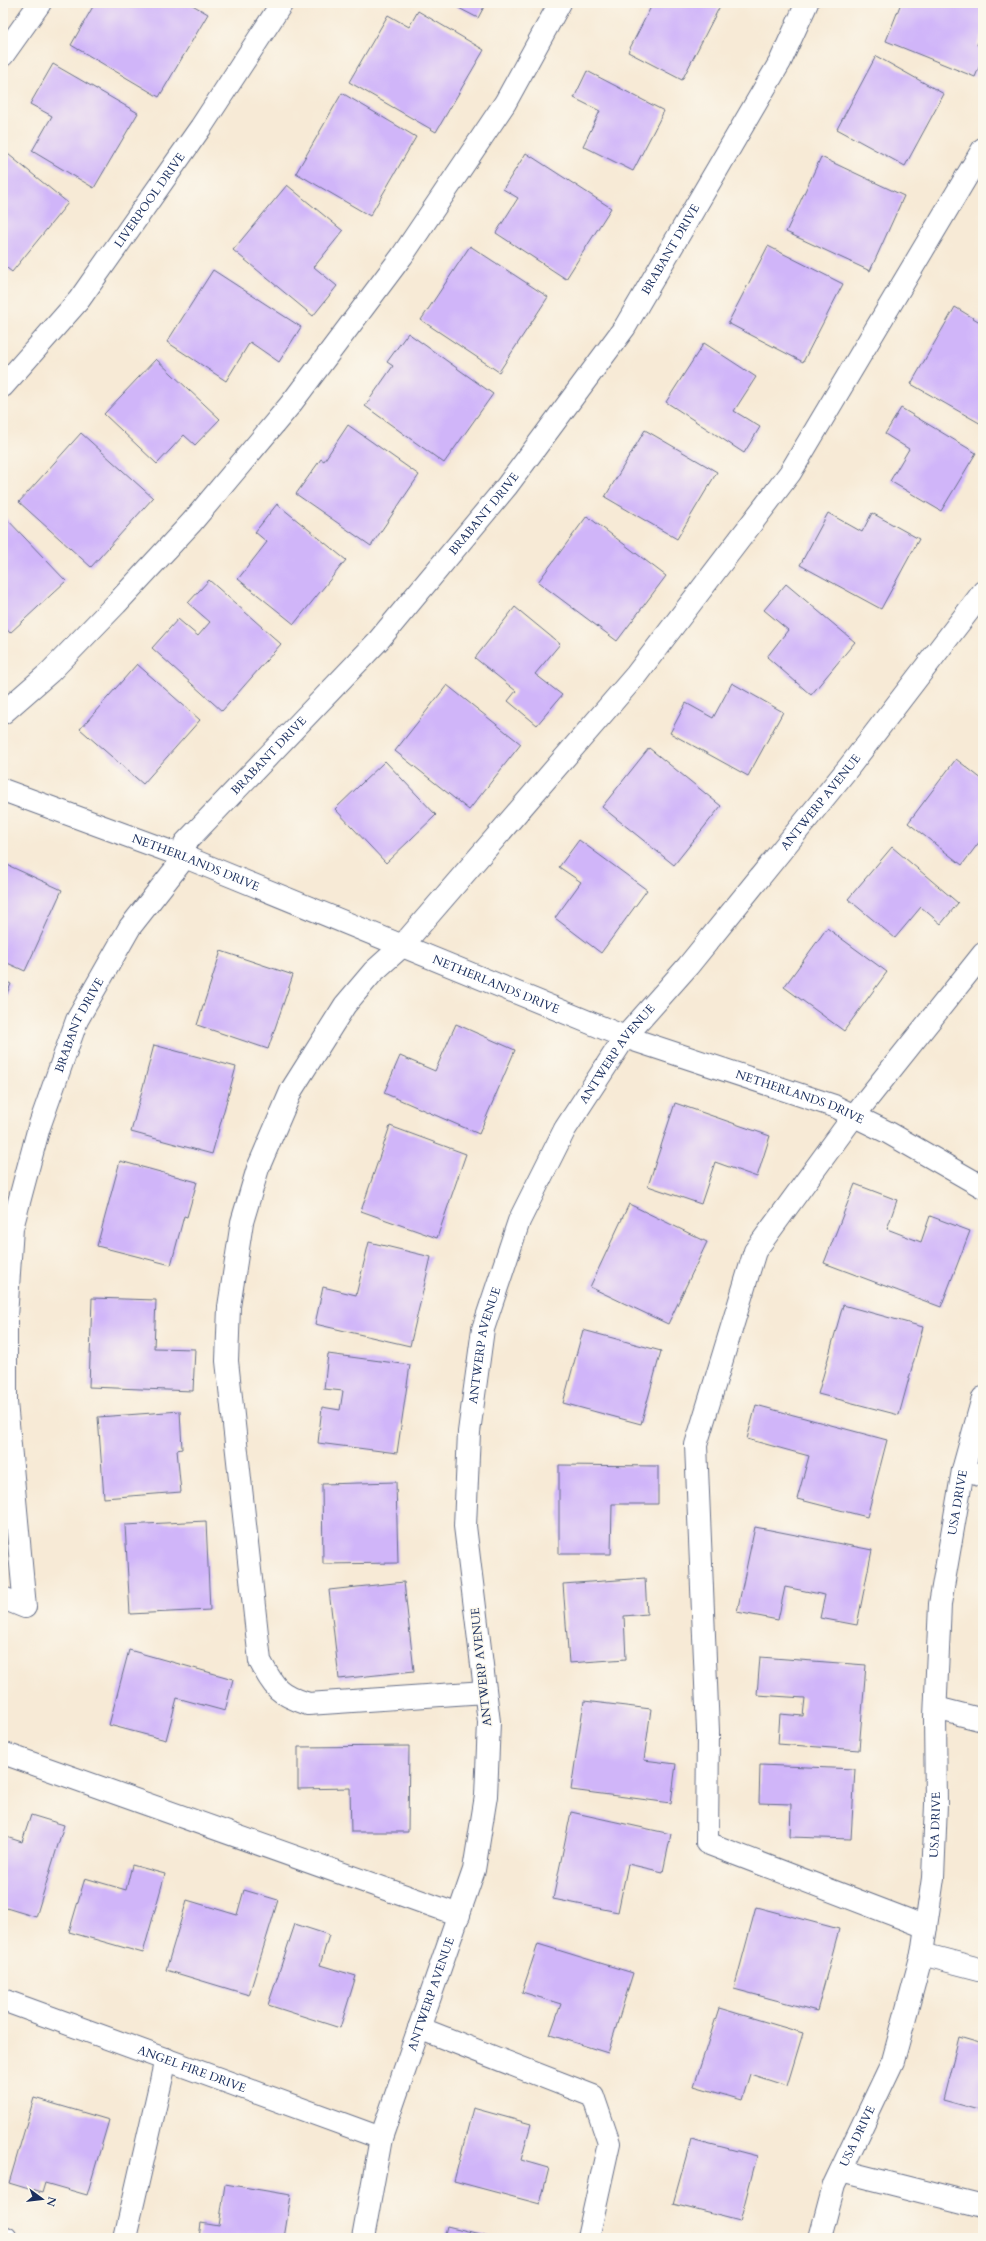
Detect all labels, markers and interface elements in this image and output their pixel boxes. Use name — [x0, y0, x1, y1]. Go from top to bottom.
street label: LIVERPOOL DRIVE — [110, 149, 188, 251]
street label: BRABANT DRIVE — [638, 201, 703, 298]
street label: BRABANT DRIVE — [445, 469, 522, 558]
street label: BRABANT DRIVE — [227, 713, 310, 798]
street label: ANTWERP AVENUE — [777, 751, 864, 854]
street label: NETHERLANDS DRIVE — [130, 830, 262, 895]
street label: NETHERLANDS DRIVE — [430, 951, 562, 1017]
street label: BRABANT DRIVE — [51, 975, 107, 1075]
street label: ANTWERP AVENUE — [576, 1001, 658, 1107]
street label: NETHERLANDS DRIVE — [733, 1066, 867, 1127]
street label: ANTWERP AVENUE — [465, 1285, 504, 1405]
street label: USA DRIVE — [944, 1469, 971, 1536]
street label: ANTWERP AVENUE — [467, 1607, 495, 1727]
street label: USA DRIVE — [926, 1792, 944, 1858]
street label: ANTWERP AVENUE — [404, 1935, 458, 2053]
street label: ANGEL FIRE DRIVE — [135, 2042, 248, 2096]
street label: USA DRIVE — [836, 2103, 879, 2169]
north arrow — [22, 2179, 62, 2219]
text: N — [43, 2195, 60, 2208]

